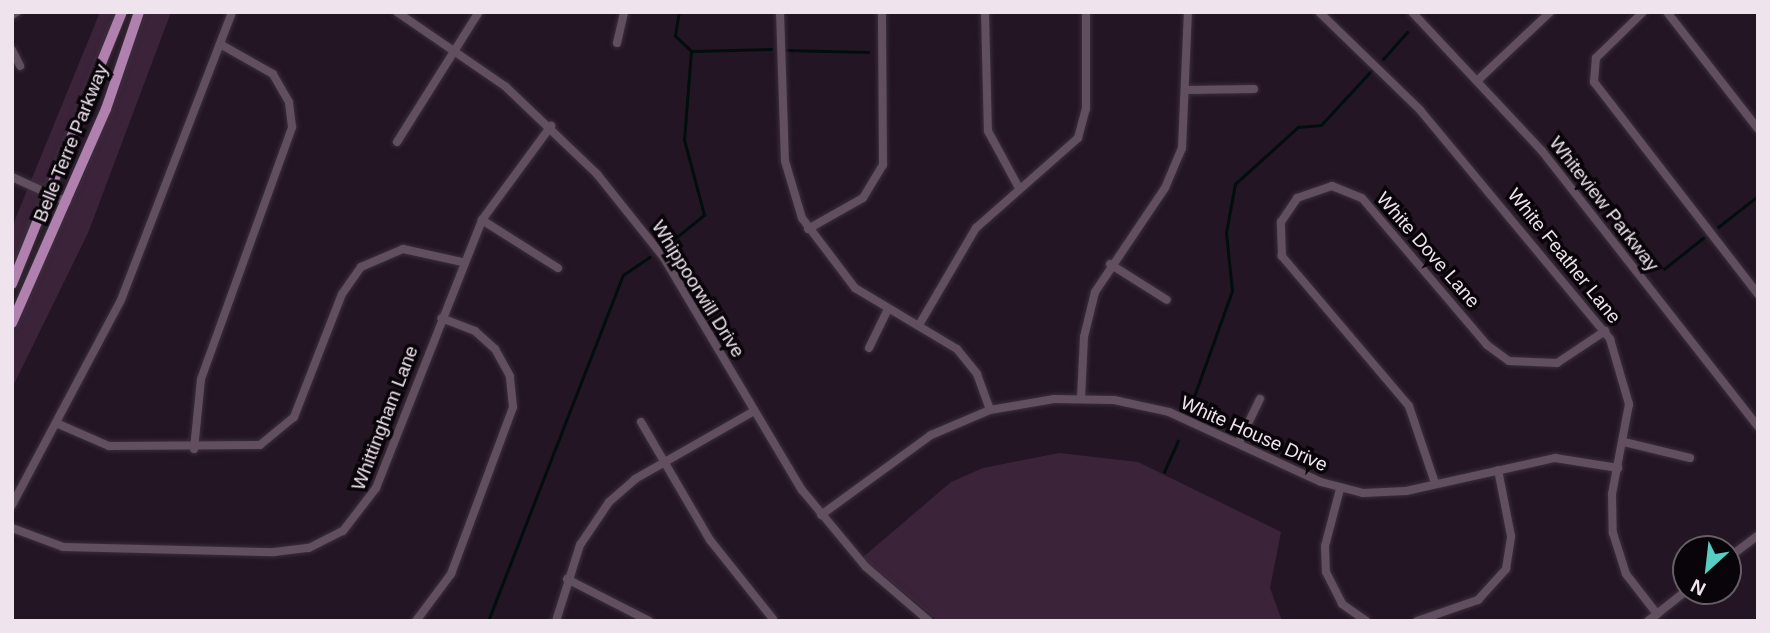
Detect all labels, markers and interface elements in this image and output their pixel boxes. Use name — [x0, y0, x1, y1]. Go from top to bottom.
street label: Belle Terre Parkway — [29, 60, 113, 226]
street label: Whiteview Parkway — [1544, 132, 1664, 276]
street label: White Feather Lane — [1503, 184, 1625, 328]
street label: White Dove Lane — [1372, 188, 1484, 312]
street label: Whippoorwill Drive — [647, 216, 749, 362]
street label: Whittingham Lane — [347, 342, 423, 494]
street label: White House Drive — [1177, 391, 1331, 477]
north arrow — [1672, 535, 1742, 605]
text: N — [1687, 575, 1709, 600]

